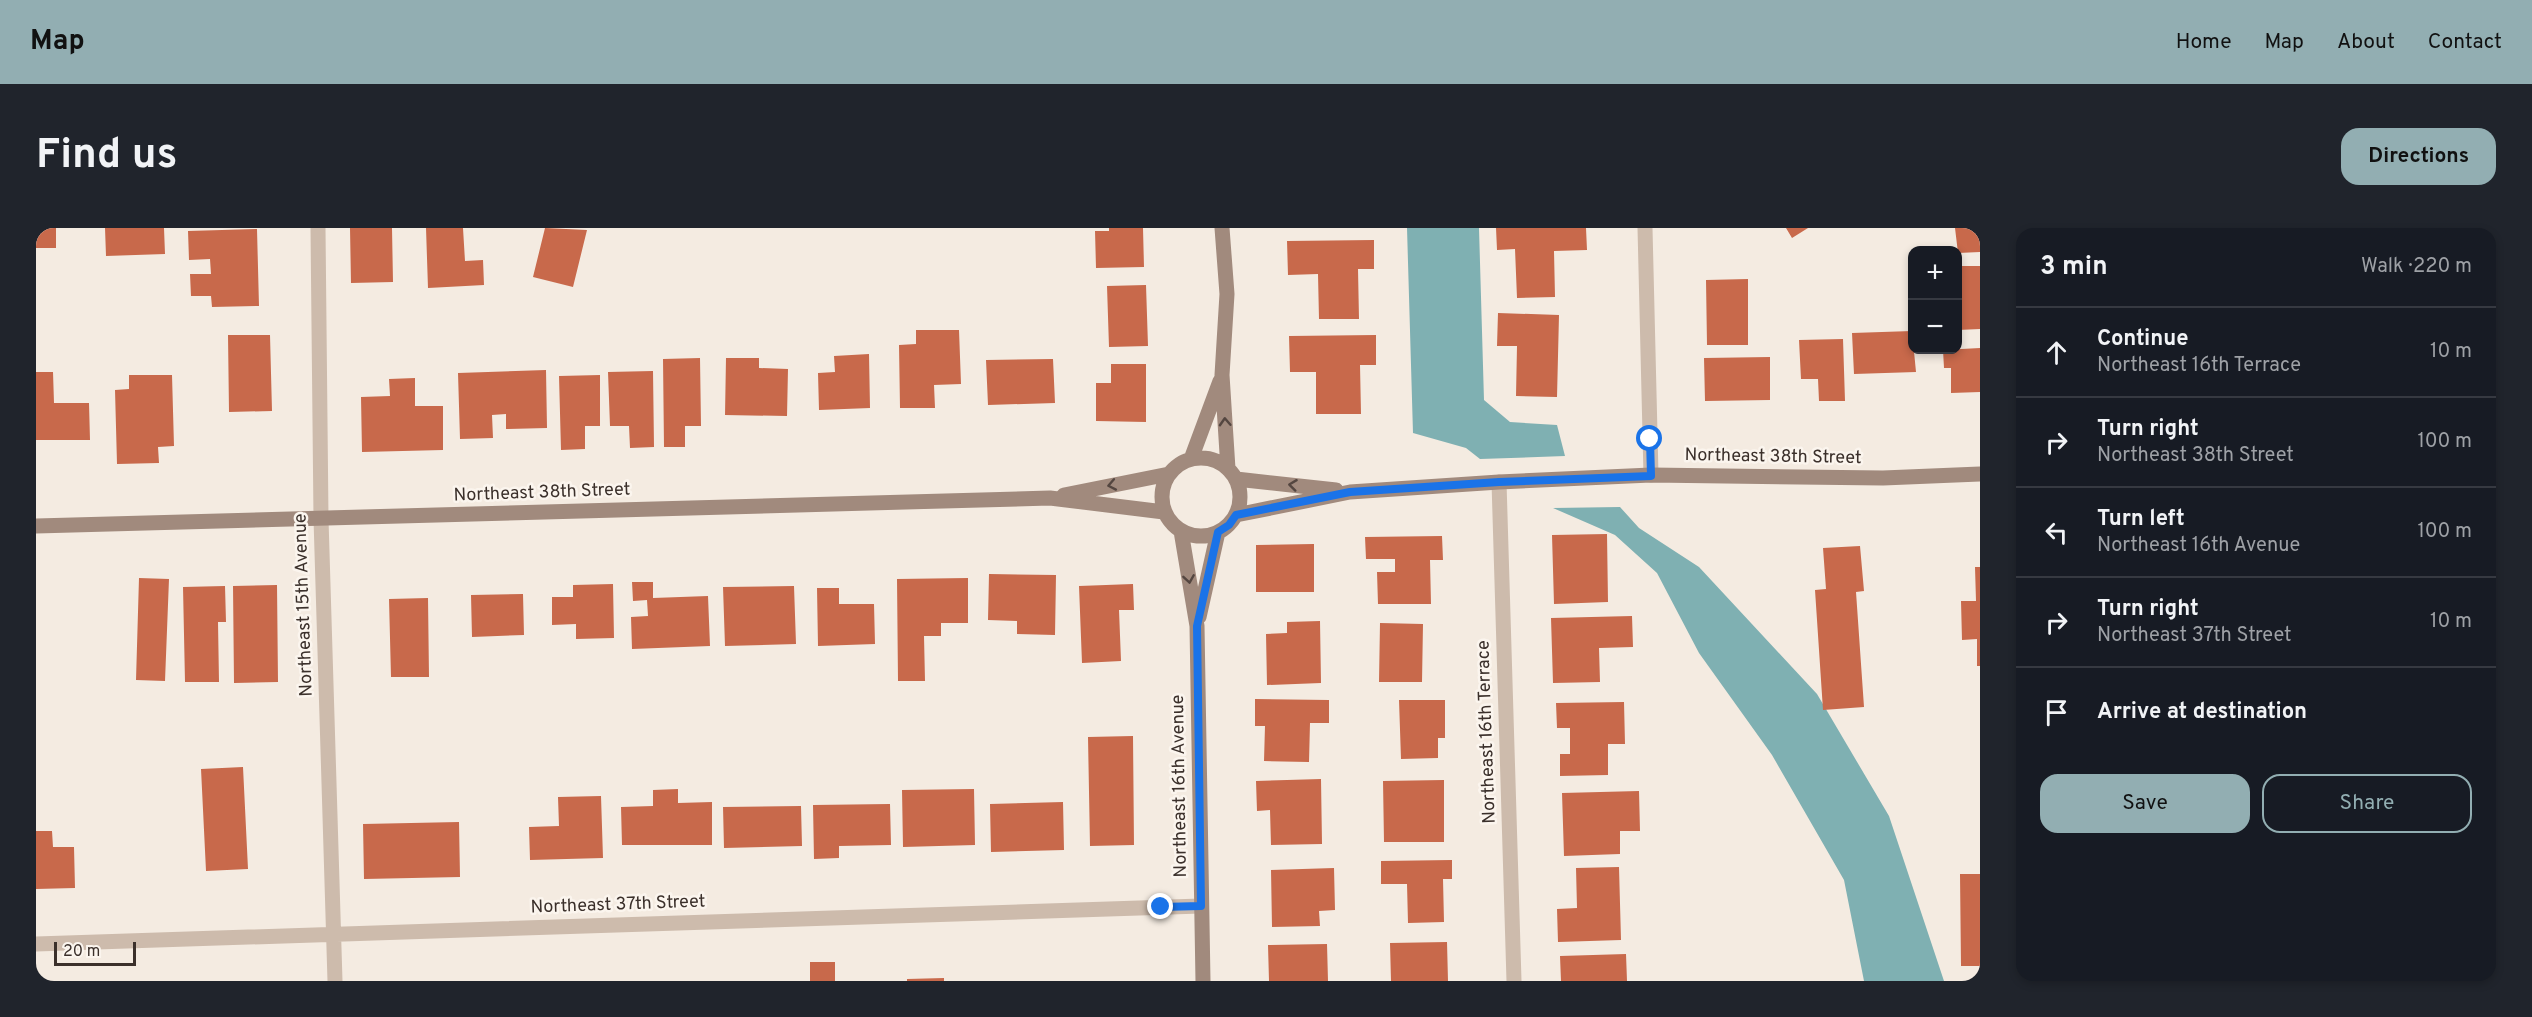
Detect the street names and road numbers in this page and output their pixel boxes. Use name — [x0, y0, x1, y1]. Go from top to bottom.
street label: Northeast 38th Street — [1684, 444, 1862, 470]
street label: Northeast 38th Street — [453, 478, 631, 508]
street label: Northeast 15th Avenue — [289, 513, 319, 697]
street label: Northeast 16th Terrace — [1472, 640, 1502, 824]
street label: Northeast 16th Avenue — [1167, 694, 1193, 878]
street label: Northeast 37th Street — [530, 890, 706, 920]

